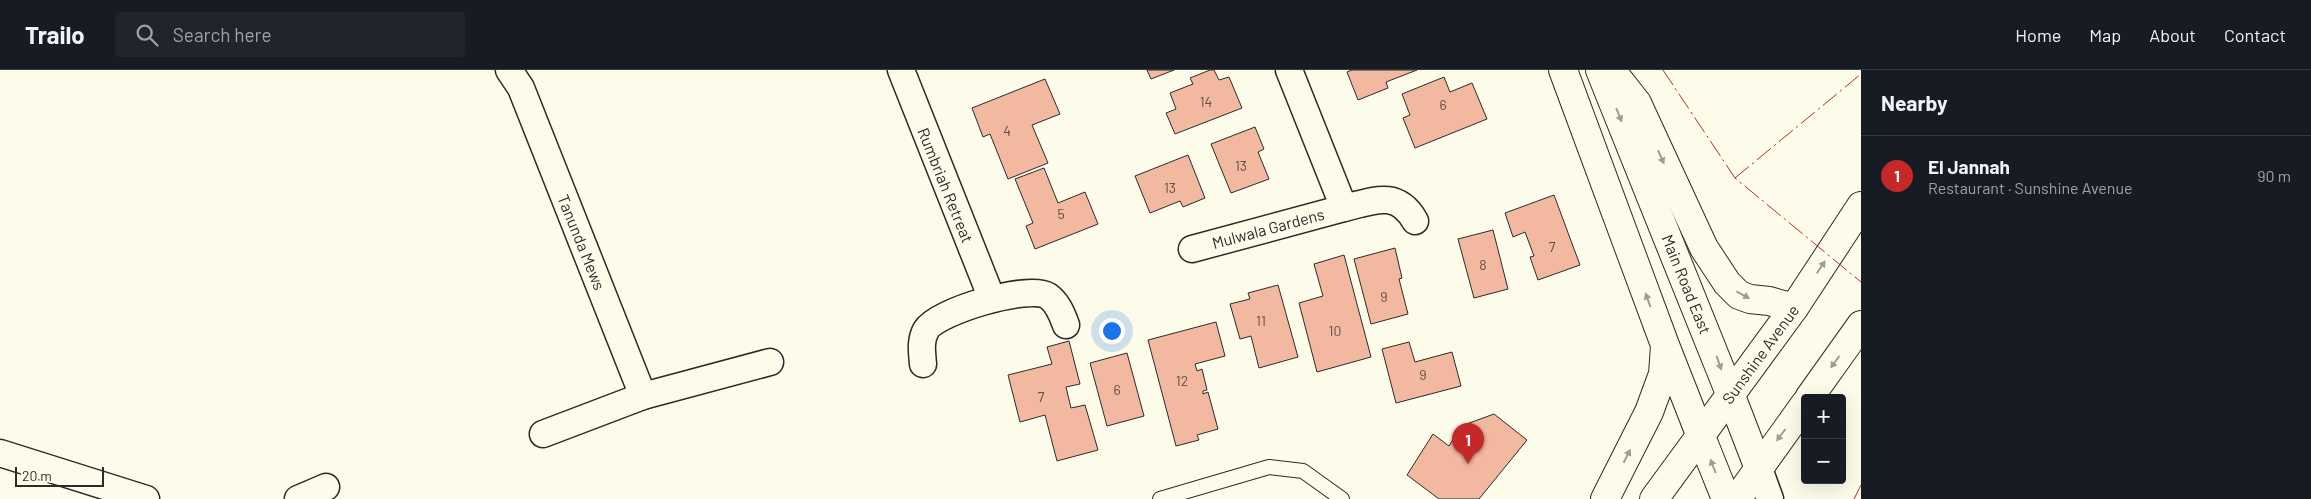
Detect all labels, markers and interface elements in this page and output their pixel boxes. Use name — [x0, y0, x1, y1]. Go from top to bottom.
search box — [115, 12, 465, 57]
text: Trailo — [25, 20, 85, 49]
icon: search — [133, 21, 161, 49]
text: Search here — [173, 23, 272, 46]
text: Home — [2015, 24, 2061, 46]
text: Map — [2089, 24, 2121, 46]
text: About — [2149, 24, 2196, 46]
text: Contact — [2224, 24, 2286, 46]
text: Nearby — [1881, 90, 1947, 115]
house number: 14 — [1200, 93, 1212, 110]
house number: 6 — [1439, 96, 1447, 113]
one-way arrow — [1615, 108, 1623, 122]
house number: 4 — [1003, 122, 1011, 139]
street label: Rumbriah Retreat — [914, 125, 978, 245]
one-way arrow — [1658, 150, 1666, 164]
text: El Jannah — [1928, 155, 2010, 178]
house number: 13 — [1235, 157, 1247, 174]
text: 1 — [1894, 166, 1900, 185]
text: 90 m — [2257, 166, 2291, 185]
text: Restaurant · Sunshine Avenue — [1928, 178, 2133, 197]
house number: 13 — [1164, 179, 1176, 196]
street label: Tanunda Mews — [554, 191, 610, 293]
street label: Mulwala Gardens — [1210, 204, 1326, 252]
house number: 5 — [1057, 205, 1065, 222]
street label: Main Road East — [1658, 232, 1716, 336]
house number: 7 — [1549, 238, 1556, 255]
house number: 8 — [1479, 256, 1487, 273]
one-way arrow — [1816, 261, 1825, 274]
house number: 9 — [1380, 288, 1388, 305]
one-way arrow — [1735, 291, 1750, 299]
one-way arrow — [1644, 292, 1651, 307]
street label: Sunshine Avenue — [1718, 301, 1802, 407]
house number: 11 — [1256, 312, 1266, 329]
your location — [1099, 318, 1125, 344]
house number: 10 — [1329, 322, 1341, 339]
one-way arrow — [1830, 355, 1840, 369]
one-way arrow — [1715, 356, 1723, 371]
house number: 9 — [1419, 366, 1427, 383]
house number: 12 — [1176, 372, 1188, 389]
house number: 6 — [1113, 381, 1121, 398]
house number: 7 — [1038, 388, 1045, 405]
map controls — [1801, 394, 1846, 484]
button: + — [1801, 394, 1846, 439]
pin: 1 — [1452, 423, 1484, 464]
one-way arrow — [1776, 428, 1787, 441]
button: − — [1801, 439, 1846, 484]
one-way arrow — [1623, 448, 1631, 463]
one-way arrow — [1709, 459, 1716, 474]
scale bar — [15, 464, 104, 487]
text: 20 m — [22, 467, 52, 484]

